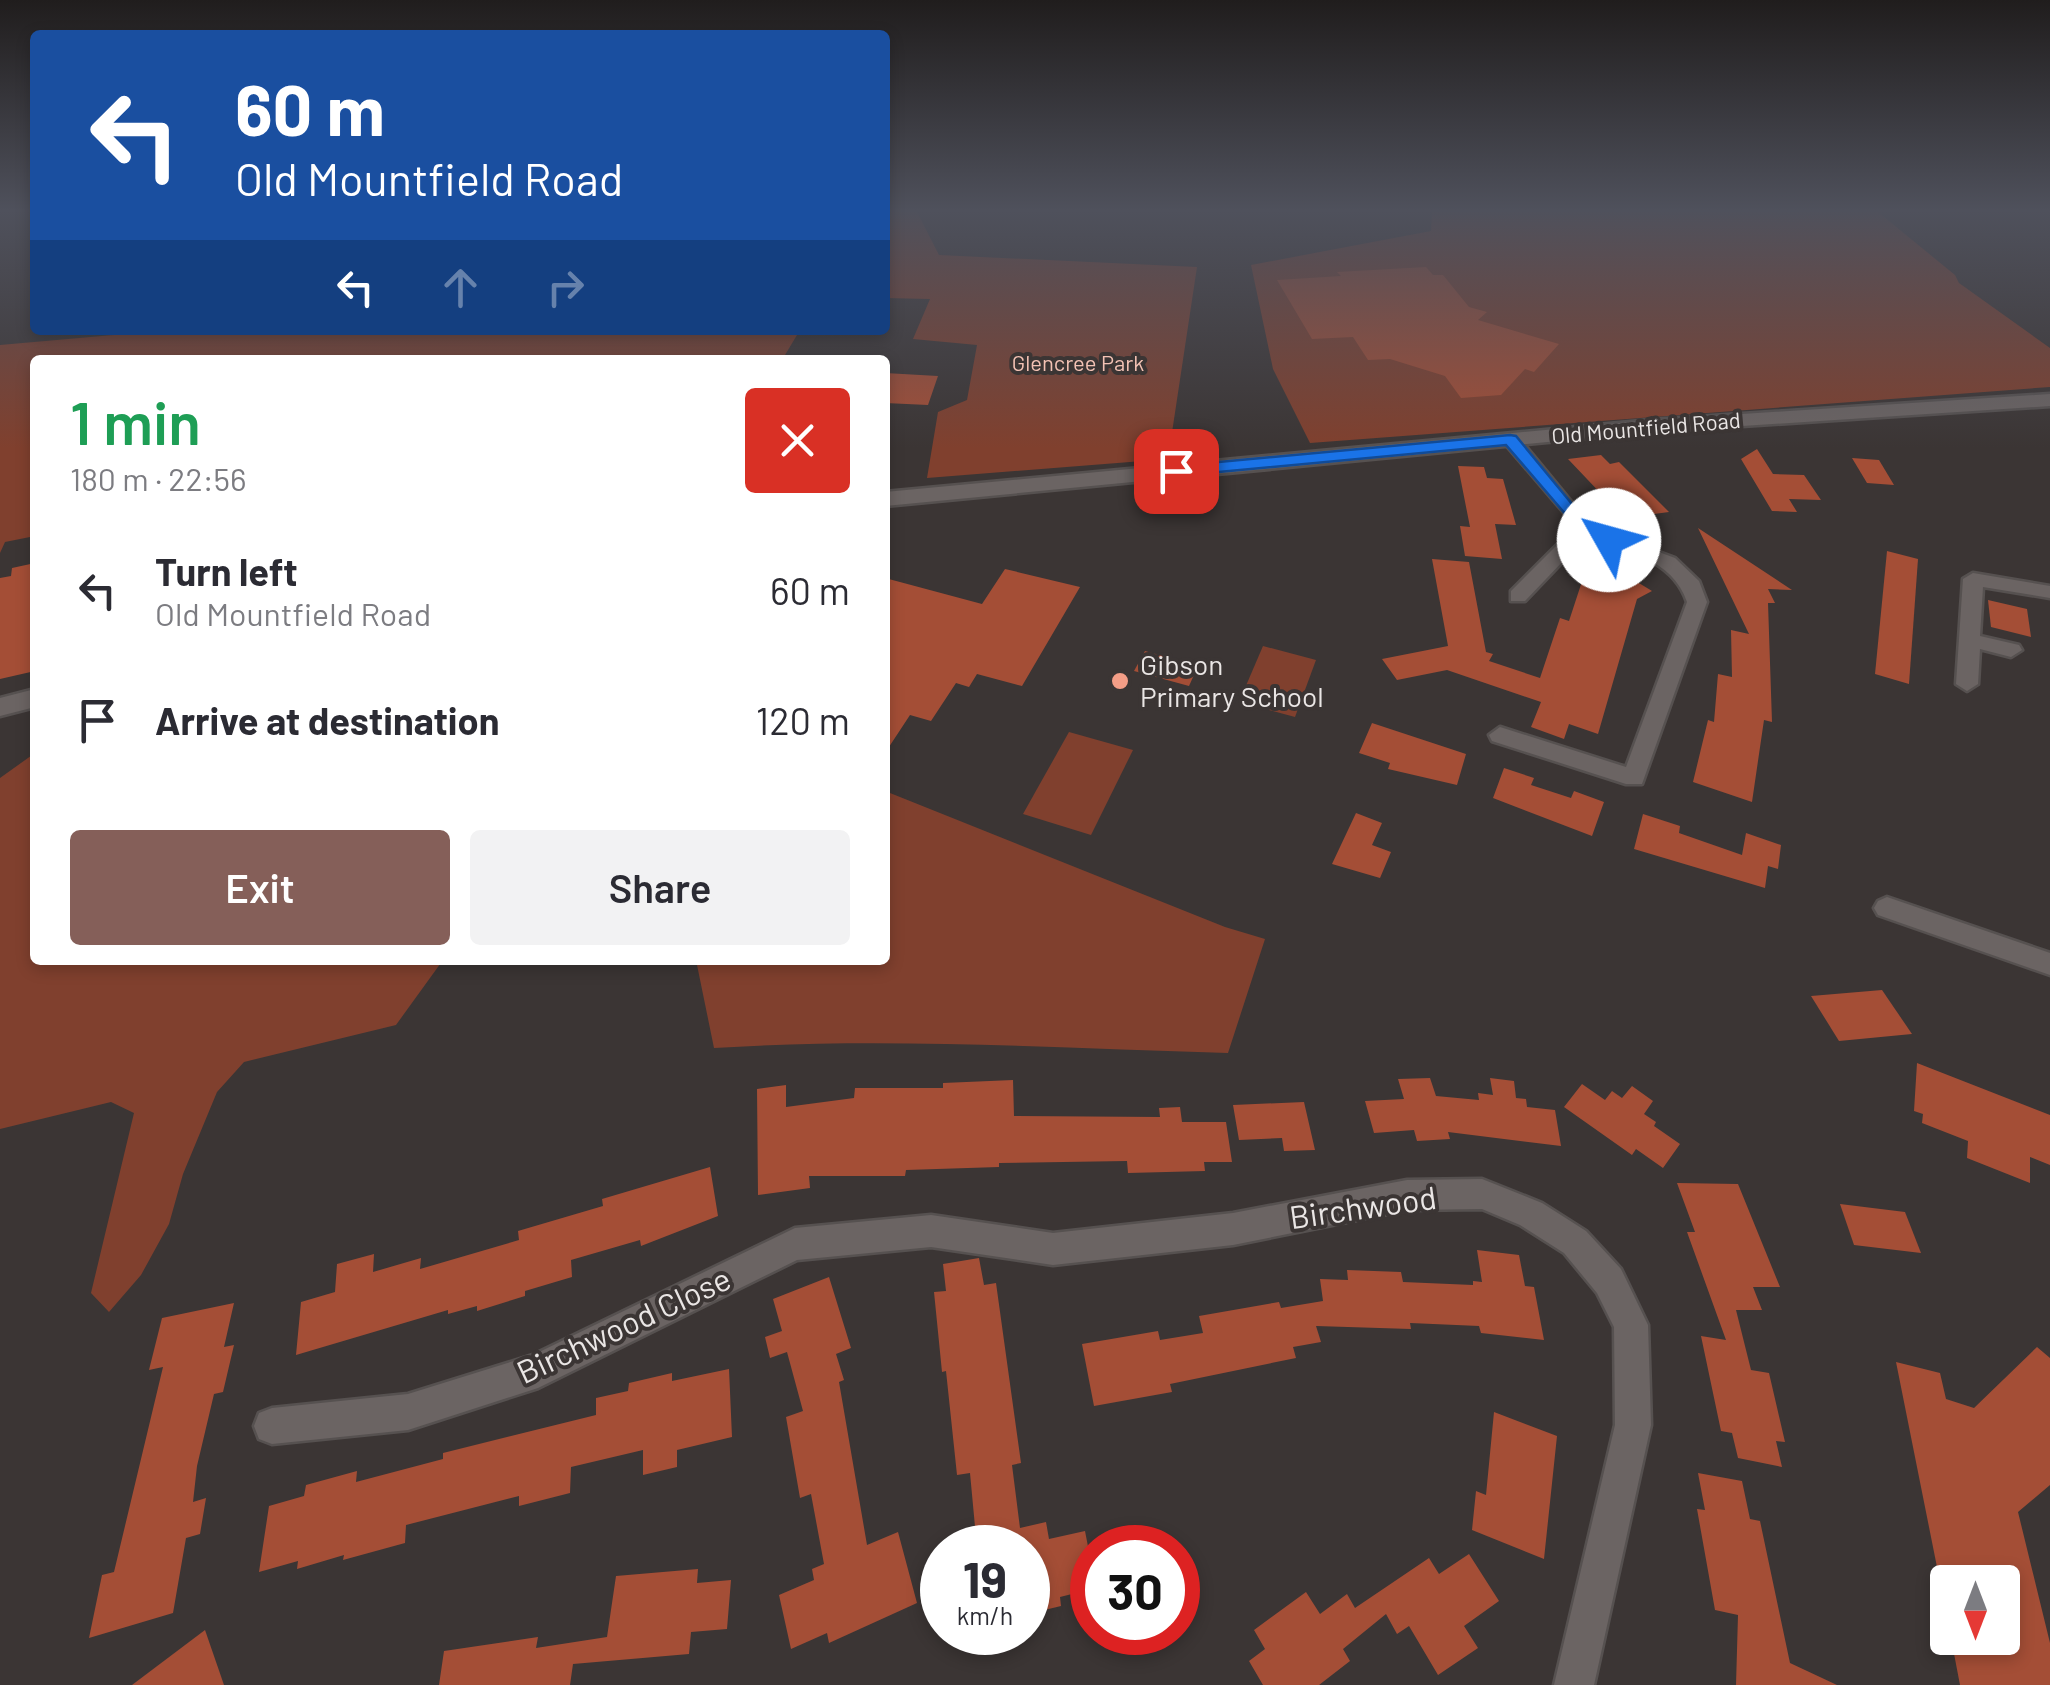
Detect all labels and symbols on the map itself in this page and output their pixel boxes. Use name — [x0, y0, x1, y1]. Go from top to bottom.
park label: Glencree Park — [1012, 349, 1144, 375]
street label: Old Mountfield Road — [1550, 406, 1742, 448]
pin — [1134, 429, 1219, 514]
position arrow — [1557, 488, 1661, 592]
place label: Gibson Primary School — [1140, 647, 1324, 713]
marker: Gibson Primary School — [1109, 670, 1131, 692]
street label: Birchwood — [1287, 1177, 1439, 1235]
street label: Birchwood Close — [510, 1258, 736, 1390]
speed limit sign: 30 — [1070, 1525, 1200, 1655]
north arrow — [1930, 1565, 2020, 1655]

